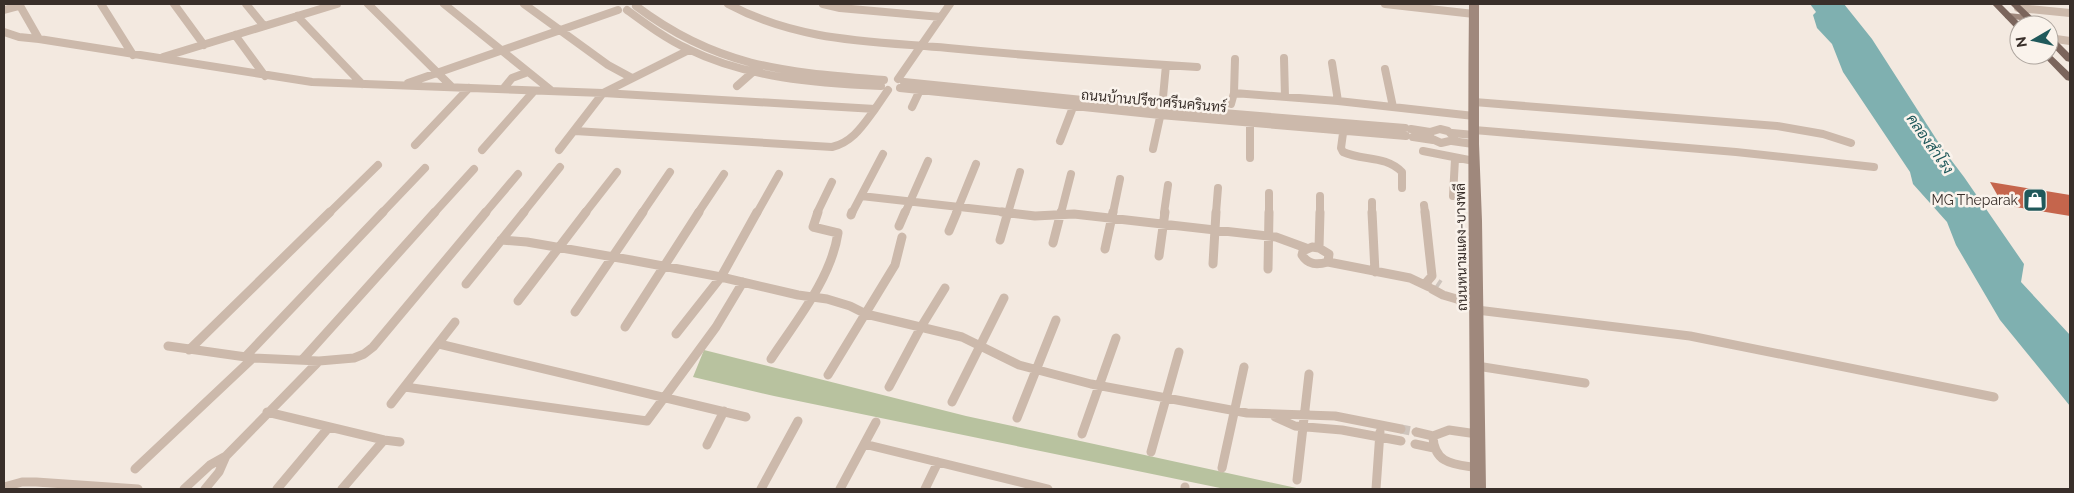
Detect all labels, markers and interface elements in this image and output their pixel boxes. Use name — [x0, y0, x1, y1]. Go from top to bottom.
north arrow — [2009, 15, 2059, 65]
text: N — [2012, 36, 2030, 49]
street label: ถนนบ้านปรีชาศรีนครินทร์ — [1080, 86, 1228, 115]
water label: คลองสำโรง — [1903, 110, 1958, 178]
street label: ถนนหนามแดง-บางพลี — [1451, 183, 1470, 311]
shop icon: MG Theparak — [2022, 187, 2048, 213]
place label: MG Theparak — [1931, 192, 2019, 208]

